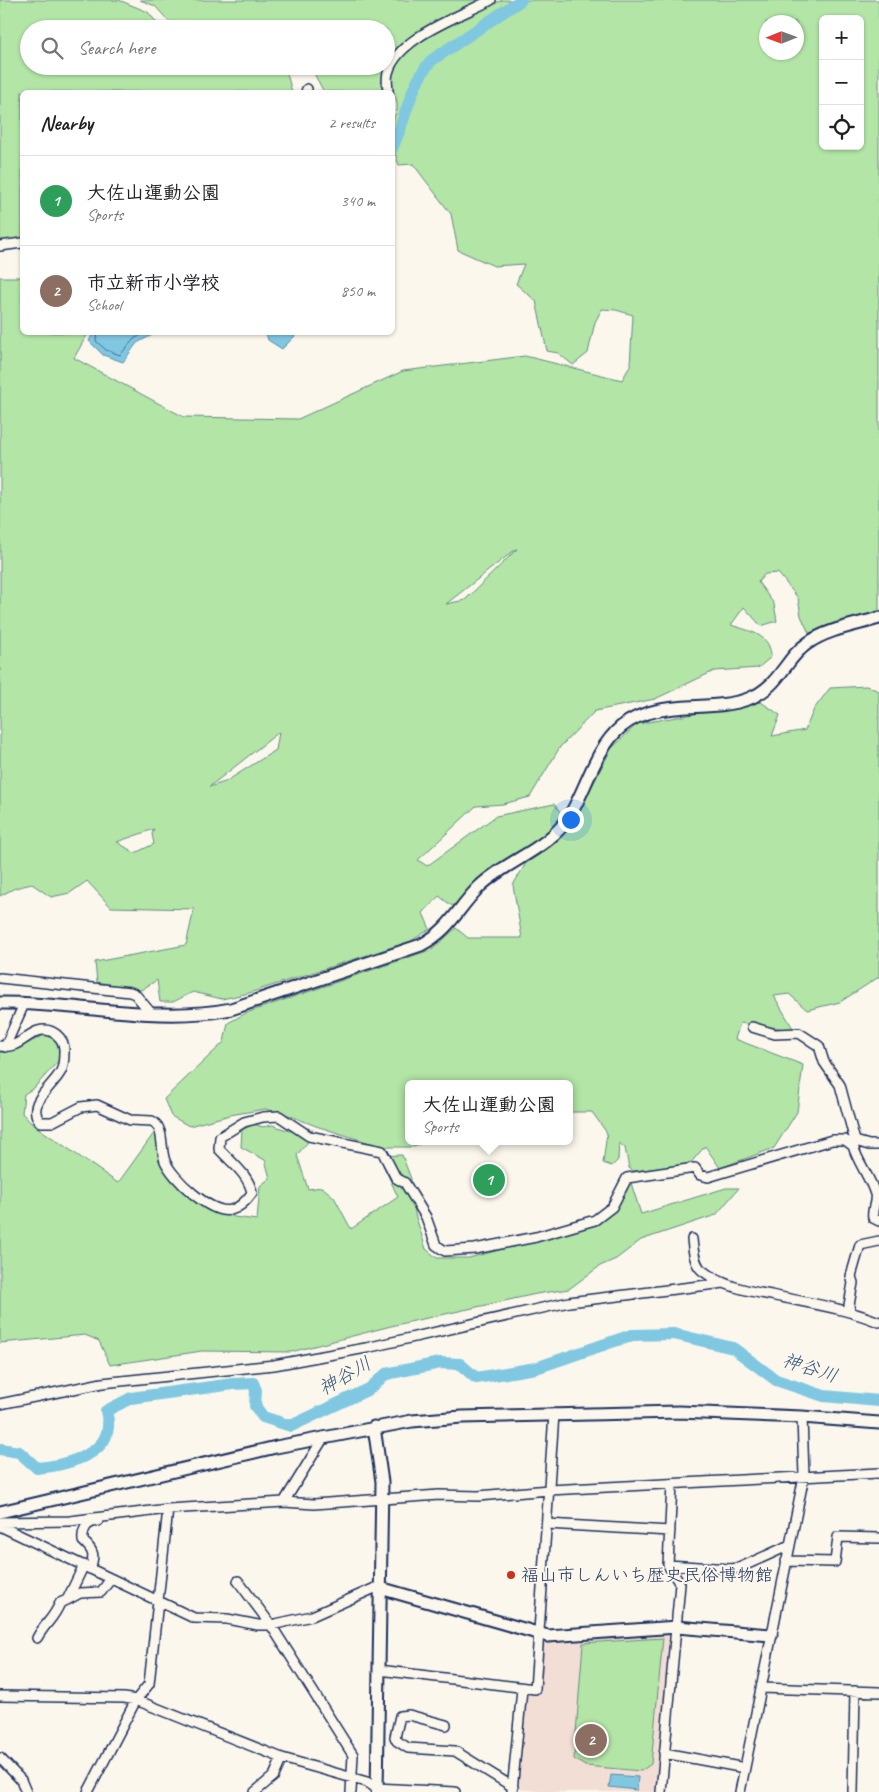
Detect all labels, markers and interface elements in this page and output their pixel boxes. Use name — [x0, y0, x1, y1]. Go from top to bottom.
north arrow — [759, 15, 804, 60]
map controls — [819, 15, 864, 150]
button: + — [819, 15, 864, 60]
search box — [20, 20, 395, 75]
icon: search — [38, 34, 66, 62]
text: Search here — [78, 36, 155, 60]
button: − — [819, 60, 864, 105]
button: locate — [819, 105, 864, 150]
text: Nearby — [40, 110, 93, 136]
text: 2 results — [328, 113, 375, 133]
text: 大佐山運動公園 — [87, 181, 220, 205]
text: 1 — [52, 191, 60, 211]
text: 340 m — [341, 191, 375, 211]
text: Sports — [87, 205, 123, 225]
text: 市立新市小学校 — [87, 271, 220, 295]
text: 2 — [52, 281, 60, 301]
text: 850 m — [341, 281, 375, 301]
text: School — [87, 295, 121, 315]
your location — [558, 807, 584, 833]
popup — [405, 1080, 573, 1145]
text: 大佐山運動公園 — [422, 1093, 556, 1117]
text: Sports — [422, 1117, 458, 1137]
pin: 1 — [473, 1161, 505, 1199]
water label: 神谷川 — [779, 1348, 841, 1388]
water label: 神谷川 — [314, 1351, 376, 1401]
place label: 福山市しんいち歴史民俗博物館 — [521, 1564, 773, 1586]
marker: 福山市しんいち歴史民俗博物館 — [505, 1569, 517, 1581]
pin: 2 — [575, 1721, 607, 1759]

